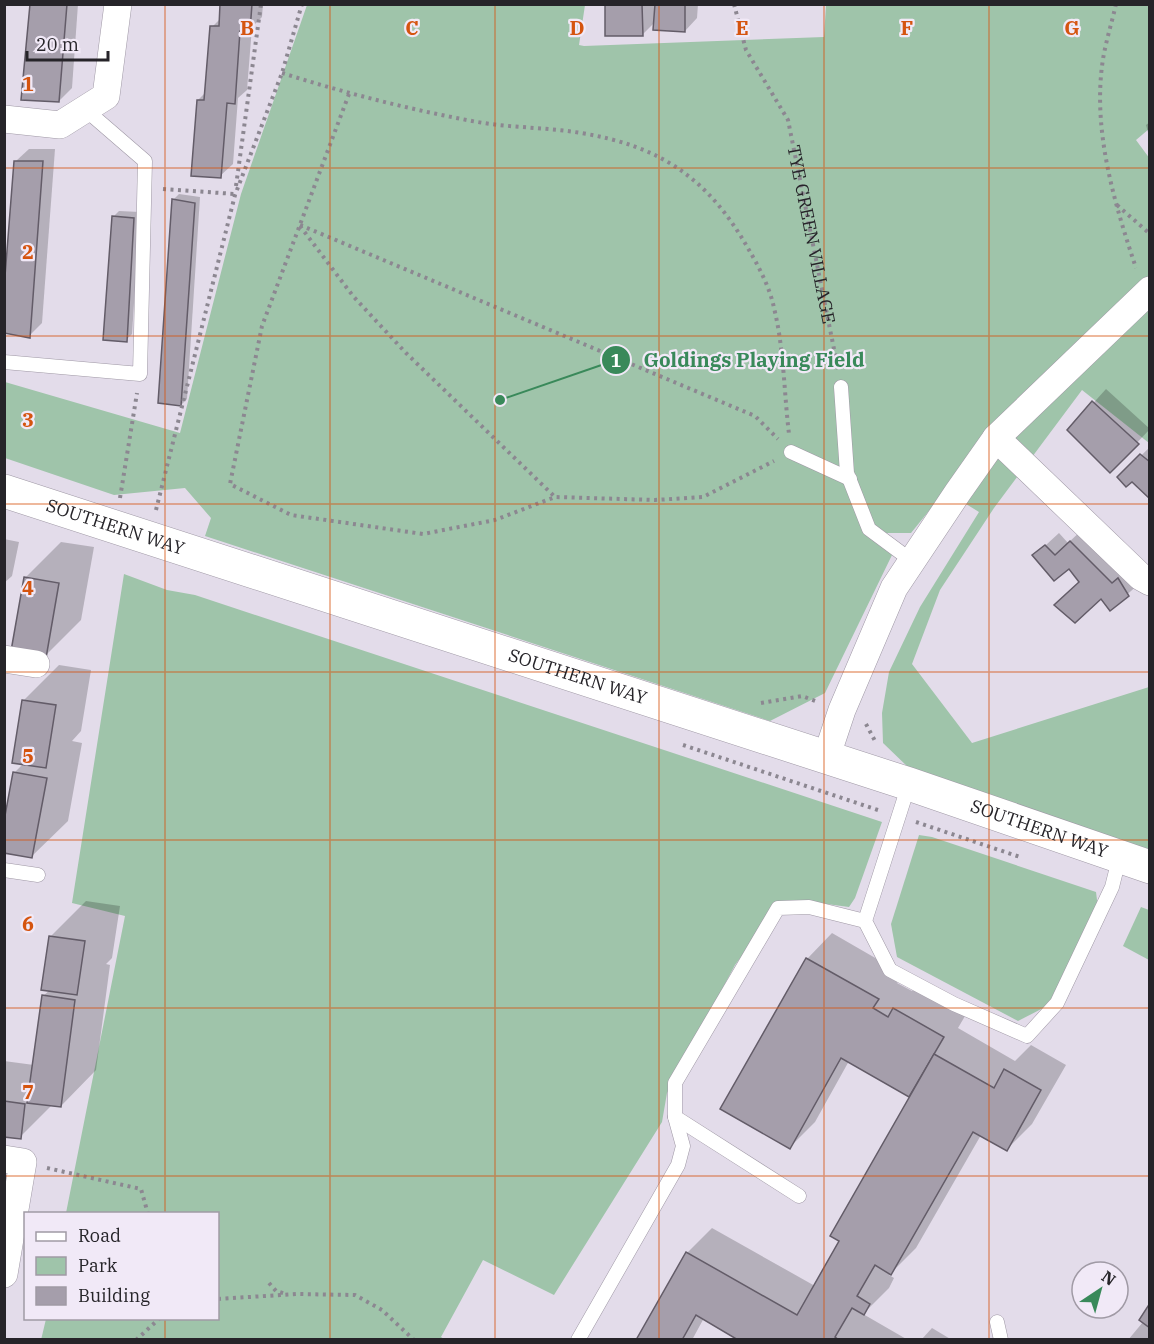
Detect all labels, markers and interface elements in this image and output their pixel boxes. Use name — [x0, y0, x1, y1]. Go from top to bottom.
text: B — [240, 14, 254, 41]
text: C — [405, 14, 419, 41]
text: D — [569, 14, 585, 41]
text: E — [735, 14, 749, 41]
text: F — [901, 14, 913, 41]
text: G — [1064, 14, 1080, 41]
scale bar — [27, 24, 108, 62]
text: 20 m — [36, 33, 79, 56]
text: 1 — [22, 70, 34, 97]
street label: TYE GREEN VILLAGE — [782, 143, 841, 326]
text: 2 — [22, 238, 34, 265]
callout: Goldings Playing Field — [601, 341, 876, 379]
text: Goldings Playing Field — [643, 346, 865, 373]
text: 1 — [611, 349, 622, 372]
text: 3 — [22, 406, 34, 433]
street label: SOUTHERN WAY — [43, 493, 188, 560]
text: 4 — [22, 574, 34, 601]
street label: SOUTHERN WAY — [506, 643, 650, 710]
text: 5 — [22, 742, 34, 769]
street label: SOUTHERN WAY — [968, 794, 1112, 863]
text: 6 — [22, 910, 34, 937]
text: 7 — [22, 1078, 34, 1105]
legend — [24, 1212, 219, 1320]
text: Road — [78, 1224, 121, 1247]
text: Park — [78, 1254, 118, 1277]
north arrow — [1070, 1260, 1130, 1320]
text: N — [1098, 1266, 1120, 1290]
text: Building — [78, 1284, 150, 1307]

